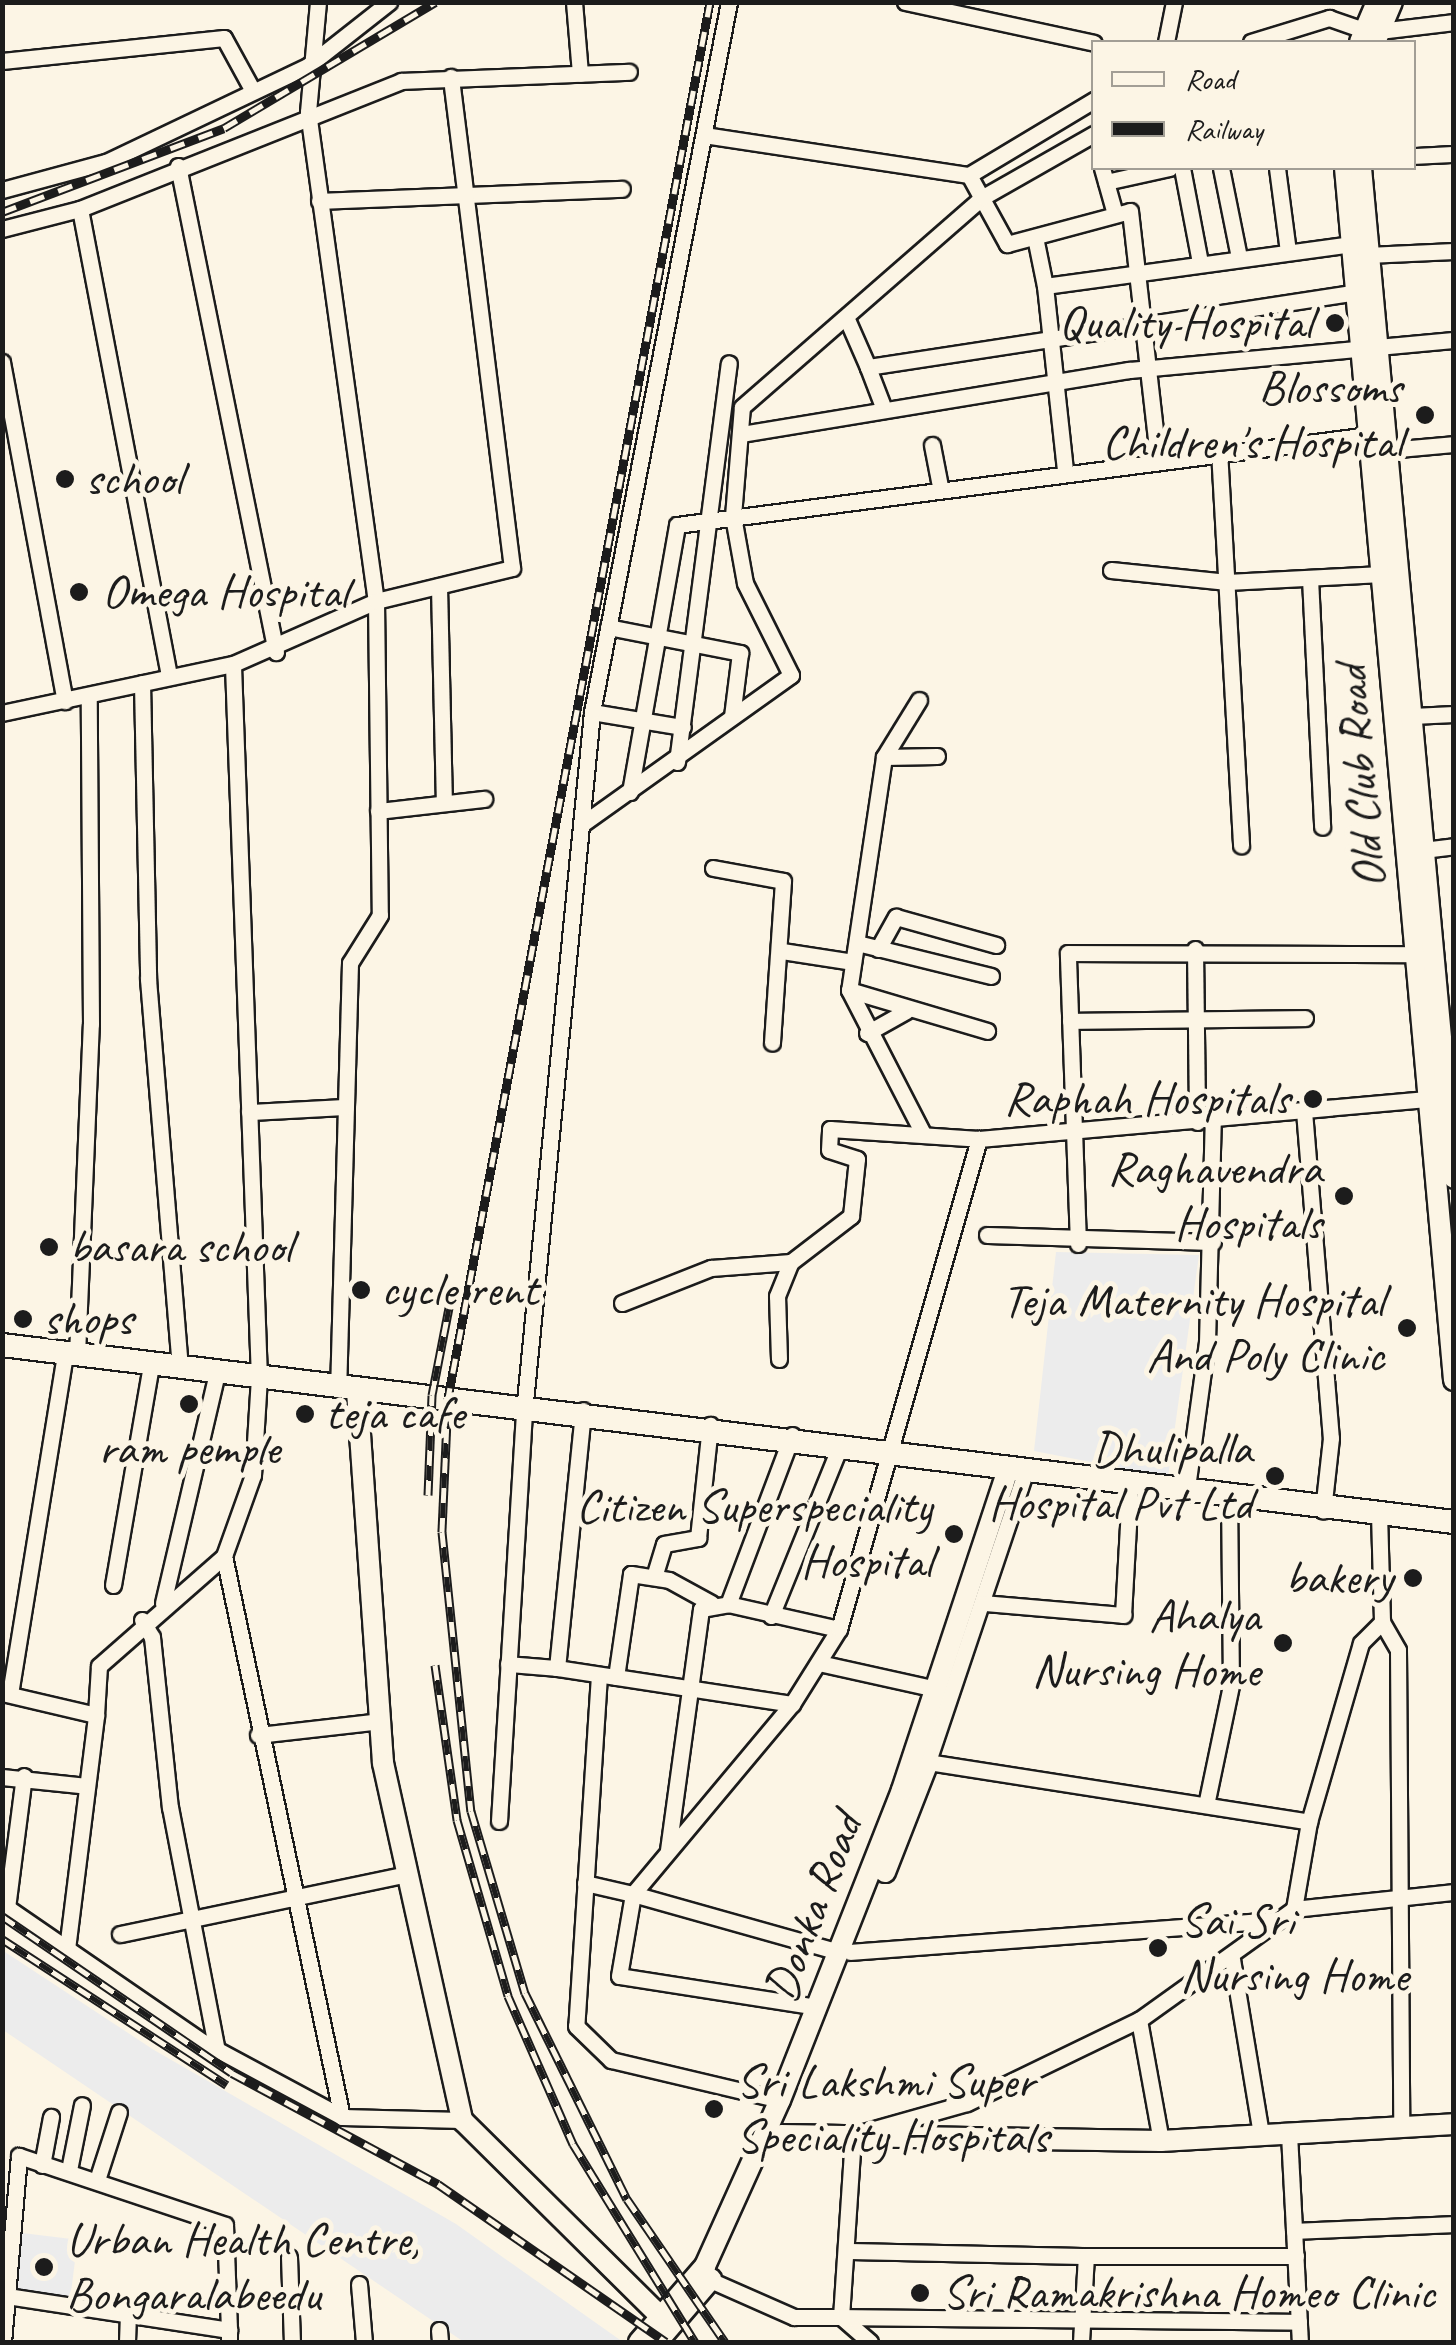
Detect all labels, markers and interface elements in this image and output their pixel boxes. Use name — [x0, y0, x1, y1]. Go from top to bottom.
legend — [1091, 40, 1416, 170]
text: Road — [1185, 60, 1235, 98]
text: Railway — [1185, 110, 1263, 148]
place label: Quality Hospital — [1059, 294, 1312, 352]
marker: Quality Hospital — [1322, 310, 1348, 336]
place label: Blossoms Children's Hospital — [1102, 358, 1402, 471]
marker: Blossoms Children's Hospital — [1412, 402, 1438, 428]
place label: school — [85, 450, 182, 508]
marker: school — [54, 468, 76, 490]
place label: Omega Hospital — [102, 563, 348, 621]
marker: Omega Hospital — [66, 579, 92, 605]
street label: Old Club Road — [1322, 662, 1398, 892]
place label: Raphah Hospitals — [1004, 1070, 1290, 1128]
marker: Raphah Hospitals — [1300, 1086, 1326, 1112]
place label: Raghavendra Hospitals — [1107, 1139, 1322, 1252]
marker: Raghavendra Hospitals — [1331, 1183, 1357, 1209]
place label: basara school — [69, 1218, 292, 1276]
marker: basara school — [38, 1236, 60, 1258]
place label: cycle rent — [381, 1261, 538, 1319]
place label: Teja Maternity Hospital And Poly Clinic — [1000, 1271, 1384, 1384]
marker: cycle rent — [350, 1279, 372, 1301]
place label: shops — [43, 1290, 133, 1348]
marker: shops — [12, 1308, 34, 1330]
marker: Teja Maternity Hospital And Poly Clinic — [1394, 1315, 1420, 1341]
place label: teja cafe — [325, 1385, 465, 1443]
marker: ram pemple — [178, 1393, 200, 1415]
marker: teja cafe — [294, 1403, 316, 1425]
place label: Dhulipalla Hospital Pvt Ltd — [988, 1419, 1252, 1532]
place label: ram pemple — [97, 1420, 281, 1478]
marker: Dhulipalla Hospital Pvt Ltd — [1262, 1463, 1288, 1489]
place label: Citizen Superspeciality Hospital — [576, 1477, 932, 1590]
marker: Citizen Superspeciality Hospital — [941, 1521, 967, 1547]
place label: bakery — [1285, 1549, 1393, 1607]
marker: bakery — [1402, 1567, 1424, 1589]
place label: Ahalya Nursing Home — [1034, 1586, 1260, 1699]
marker: Ahalya Nursing Home — [1270, 1630, 1296, 1656]
street label: Donka Road — [751, 1805, 875, 2009]
place label: Sai Sri Nursing Home — [1180, 1891, 1406, 2004]
marker: Sai Sri Nursing Home — [1145, 1935, 1171, 1961]
place label: Sri Lakshmi Super Speciality Hospitals — [736, 2052, 1047, 2165]
marker: Sri Lakshmi Super Speciality Hospitals — [701, 2096, 727, 2122]
place label: Urban Health Centre, Bongaralabeedu — [66, 2210, 419, 2323]
marker: Urban Health Centre, Bongaralabeedu — [31, 2254, 57, 2280]
place label: Sri Ramakrishna Homeo Clinic — [942, 2264, 1435, 2322]
marker: Sri Ramakrishna Homeo Clinic — [907, 2280, 933, 2306]

